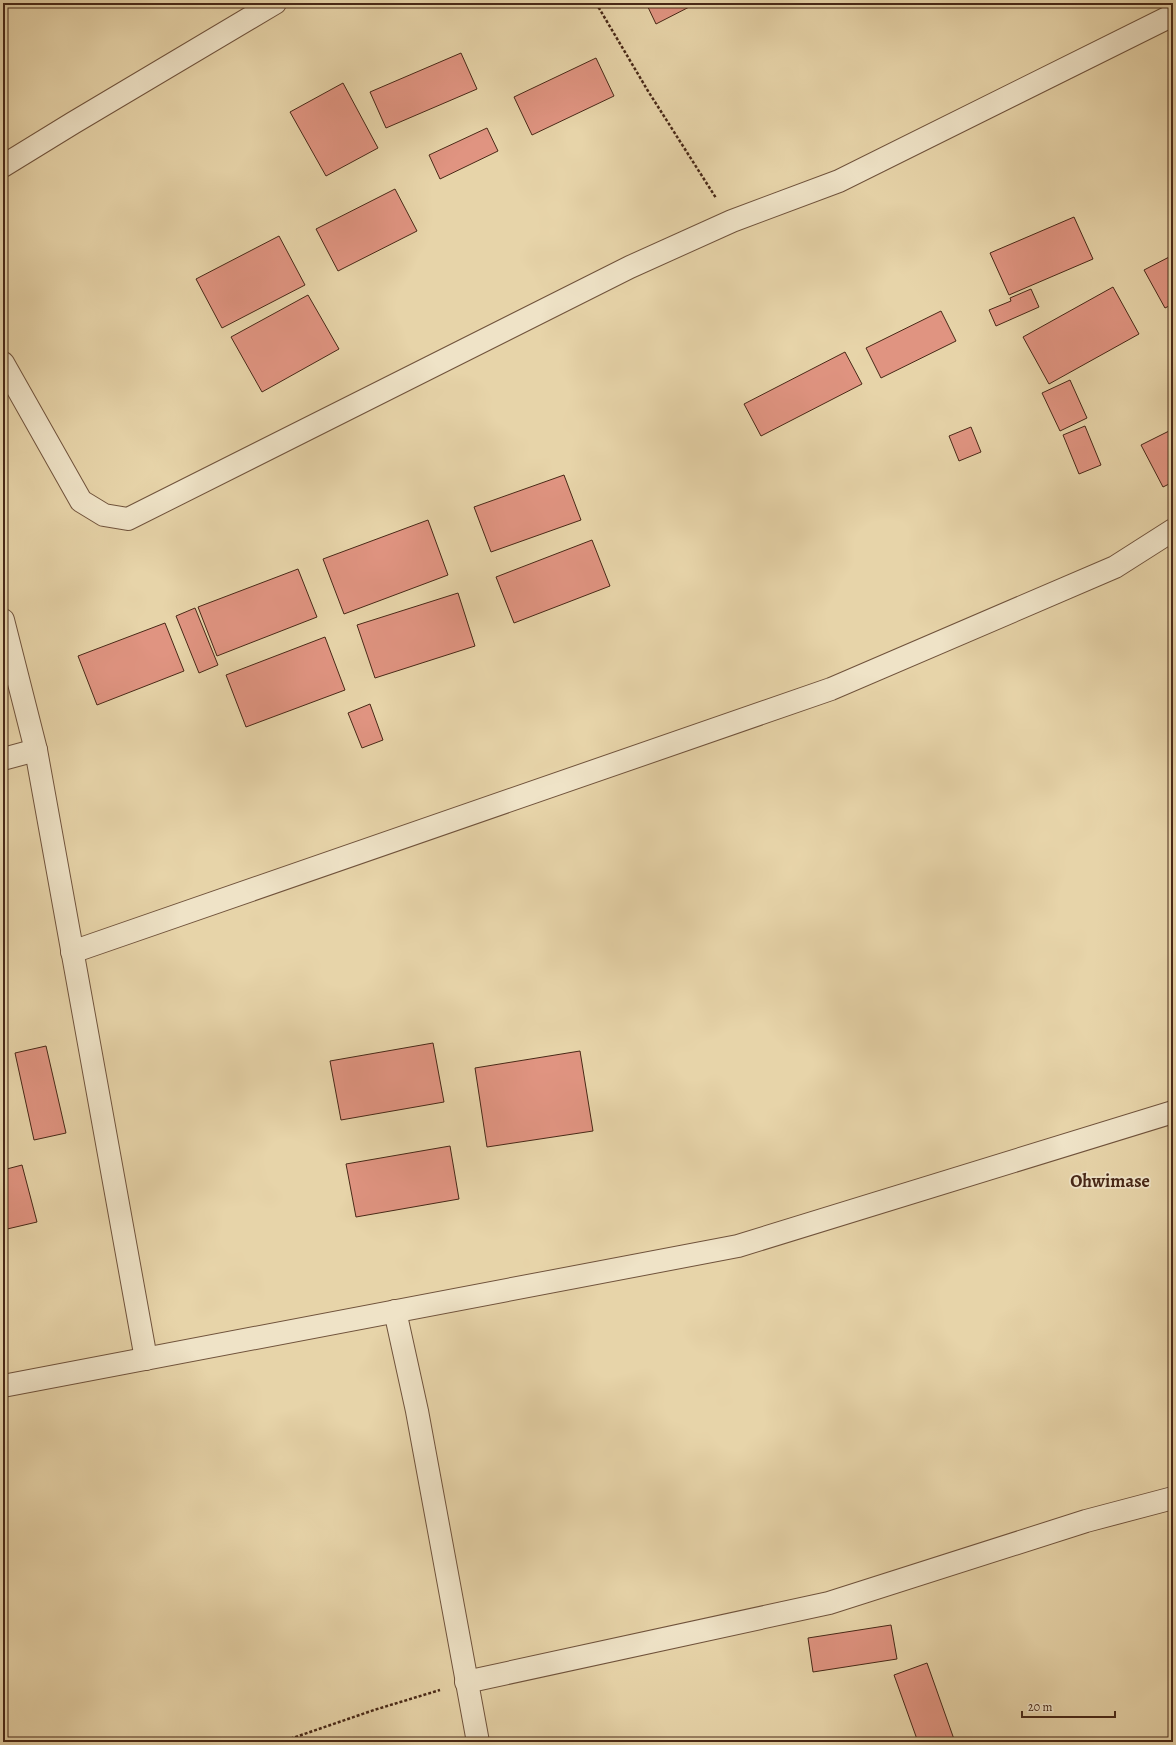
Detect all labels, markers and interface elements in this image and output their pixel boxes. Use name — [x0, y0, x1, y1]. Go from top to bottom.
district label: Ohwimase — [1070, 1169, 1150, 1193]
scale bar — [1022, 1693, 1115, 1719]
text: 20 m — [1028, 1699, 1052, 1715]

